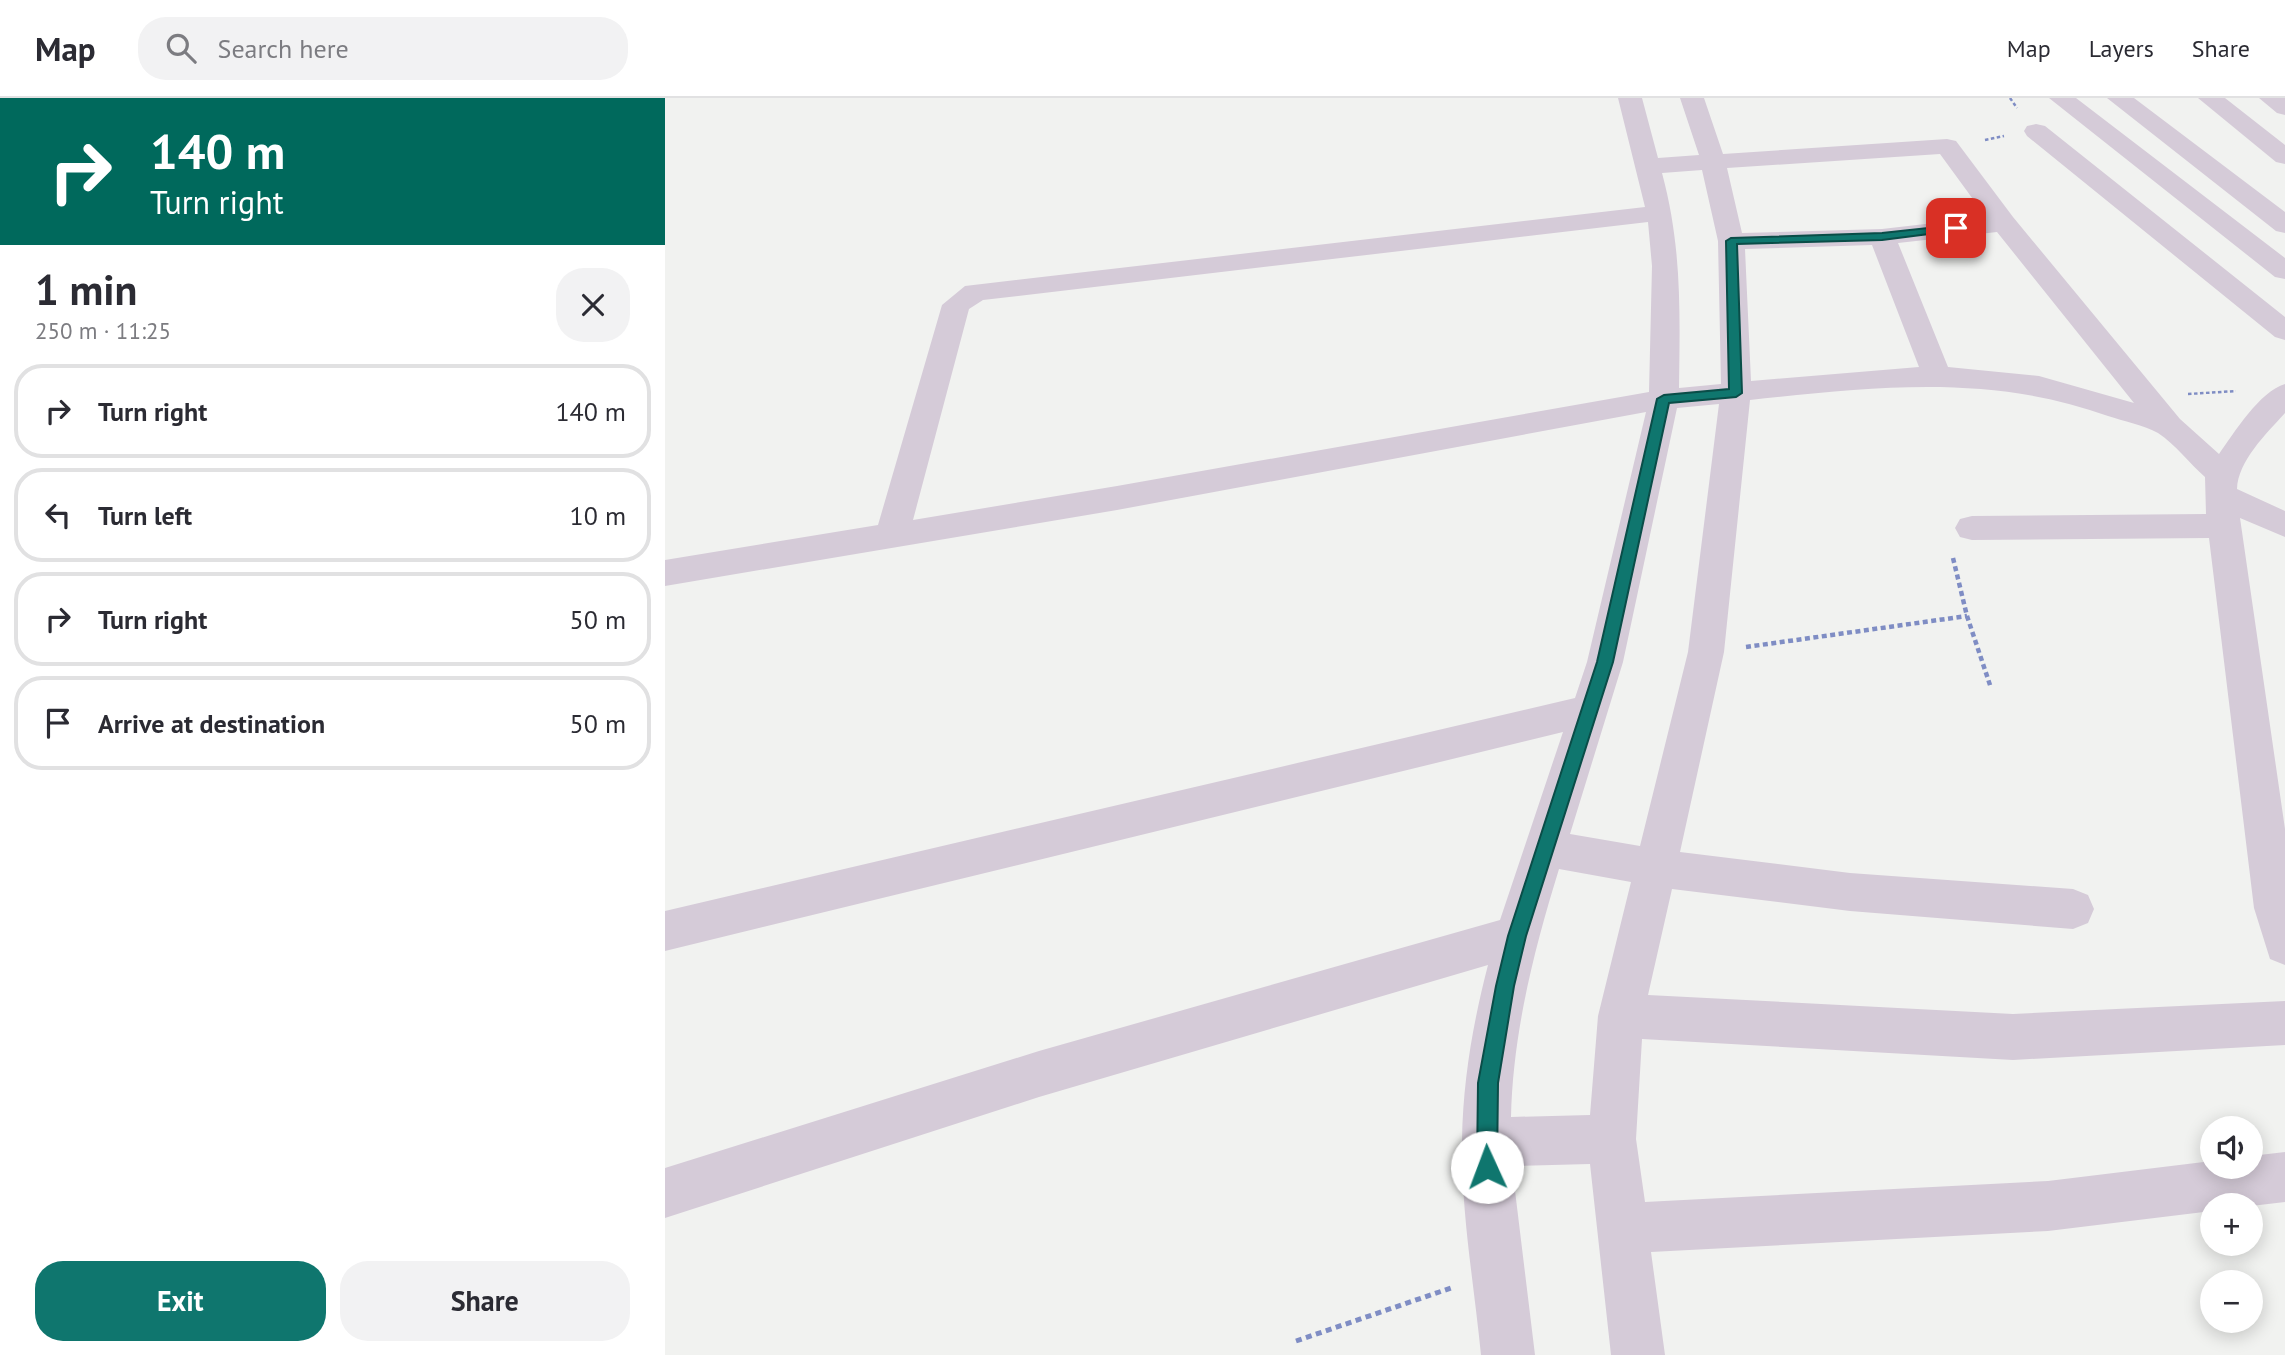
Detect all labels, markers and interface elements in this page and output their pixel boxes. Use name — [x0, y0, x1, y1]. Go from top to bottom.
search box — [138, 17, 628, 80]
text: Map — [35, 27, 96, 70]
icon: search — [162, 29, 200, 67]
text: Search here — [218, 32, 349, 65]
text: Map — [2007, 33, 2051, 64]
text: Layers — [2089, 33, 2154, 64]
text: Share — [2192, 33, 2250, 64]
text: 140 m — [150, 119, 285, 183]
icon: right — [35, 126, 126, 217]
text: Turn right — [150, 181, 284, 223]
pin — [1926, 198, 1986, 258]
icon: arrive — [1937, 209, 1975, 247]
text: 1 min — [35, 262, 137, 317]
button: close — [556, 268, 630, 342]
text: 250 m · 11:25 — [35, 316, 171, 345]
icon: right — [39, 392, 77, 430]
text: Turn right — [98, 395, 207, 428]
text: 140 m — [555, 395, 626, 428]
icon: left — [39, 496, 77, 534]
text: Turn left — [98, 499, 192, 532]
text: 10 m — [570, 499, 626, 532]
icon: right — [39, 600, 77, 638]
text: Turn right — [98, 603, 207, 636]
text: 50 m — [570, 603, 626, 636]
icon: arrive — [39, 704, 77, 742]
text: Arrive at destination — [98, 707, 325, 740]
text: 50 m — [570, 707, 626, 740]
map controls — [2200, 1116, 2263, 1333]
button: sound — [2200, 1116, 2263, 1179]
position arrow — [1450, 1130, 1524, 1204]
button: + — [2200, 1193, 2263, 1256]
button: Exit — [35, 1261, 326, 1341]
button: Share — [340, 1261, 630, 1341]
button: − — [2200, 1270, 2263, 1333]

